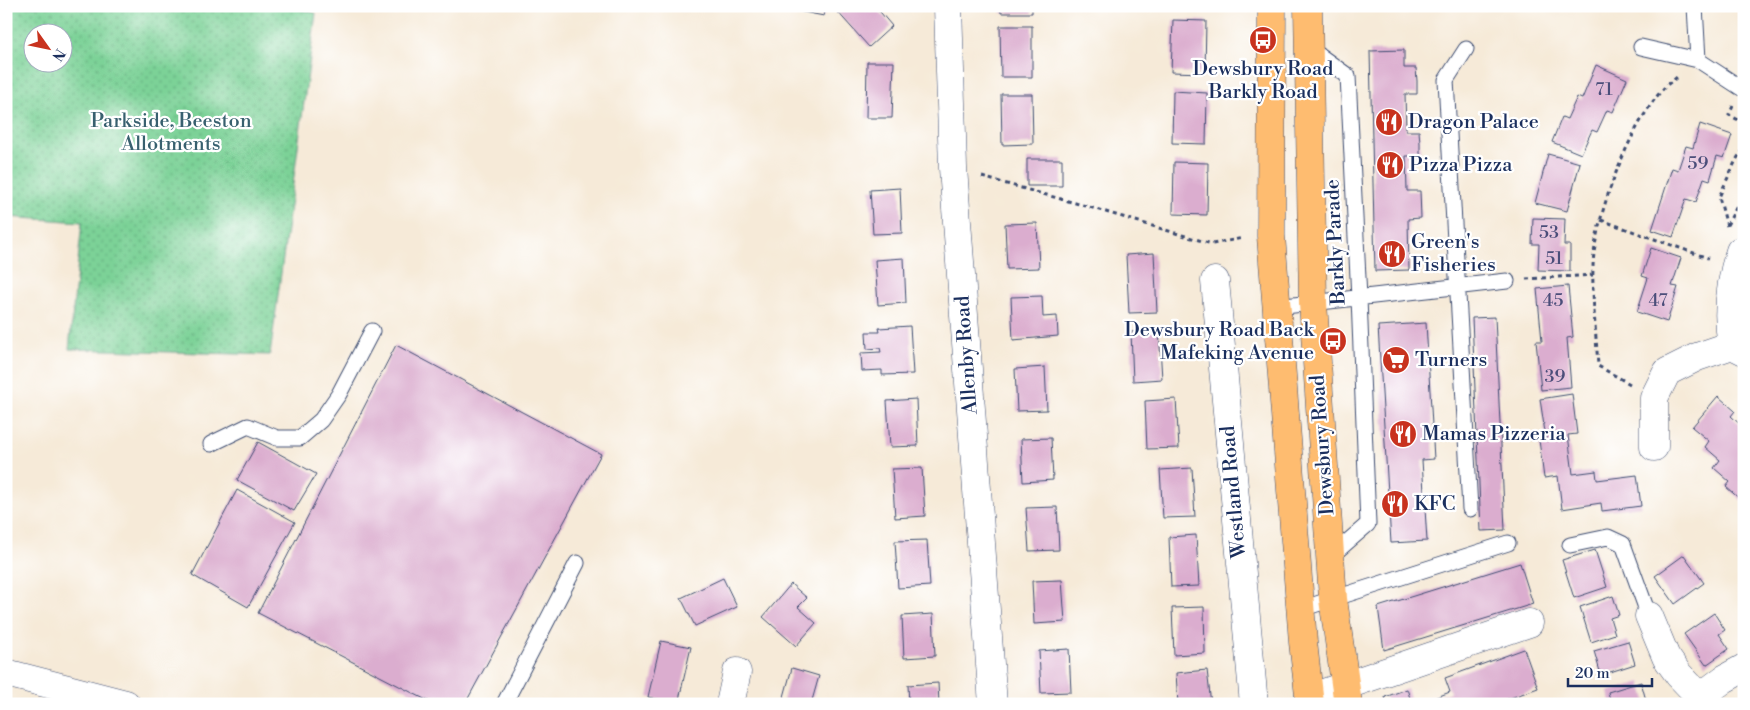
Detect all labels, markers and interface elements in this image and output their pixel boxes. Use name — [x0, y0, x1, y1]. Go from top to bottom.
north arrow — [22, 22, 72, 72]
bus stop icon: Dewsbury Road Barkly Road — [1248, 25, 1278, 55]
text: N — [47, 45, 69, 64]
place label: Dewsbury Road Barkly Road — [1193, 57, 1334, 105]
house number: 71 — [1595, 78, 1613, 101]
restaurant icon: Dragon Palace — [1374, 107, 1404, 137]
park label: Parkside, Beeston Allotments — [90, 109, 252, 157]
place label: Dragon Palace — [1408, 110, 1539, 135]
restaurant icon: Pizza Pizza — [1375, 150, 1405, 180]
house number: 59 — [1688, 152, 1709, 175]
place label: Pizza Pizza — [1409, 153, 1513, 178]
street label: Barkly Parade — [1320, 179, 1352, 306]
house number: 53 — [1539, 221, 1559, 244]
place label: Green's Fisheries — [1411, 230, 1496, 278]
restaurant icon: Green's Fisheries — [1377, 239, 1407, 269]
house number: 51 — [1545, 247, 1563, 270]
house number: 45 — [1543, 289, 1563, 312]
house number: 47 — [1648, 289, 1668, 312]
street label: Allenby Road — [950, 294, 984, 416]
place label: Dewsbury Road Back Mafeking Avenue — [1124, 318, 1316, 366]
bus stop icon: Dewsbury Road Back Mafeking Avenue — [1318, 326, 1348, 356]
supermarket icon: Turners — [1381, 345, 1411, 375]
place label: Turners — [1415, 348, 1487, 373]
house number: 39 — [1545, 365, 1566, 388]
street label: Dewsbury Road — [1306, 373, 1340, 516]
restaurant icon: Mamas Pizzeria — [1388, 419, 1418, 449]
place label: Mamas Pizzeria — [1422, 422, 1567, 447]
street label: Westland Road — [1216, 424, 1252, 560]
restaurant icon: KFC — [1380, 489, 1410, 519]
place label: KFC — [1414, 492, 1455, 517]
scale bar — [1568, 655, 1651, 687]
text: 20 m — [1575, 664, 1610, 683]

